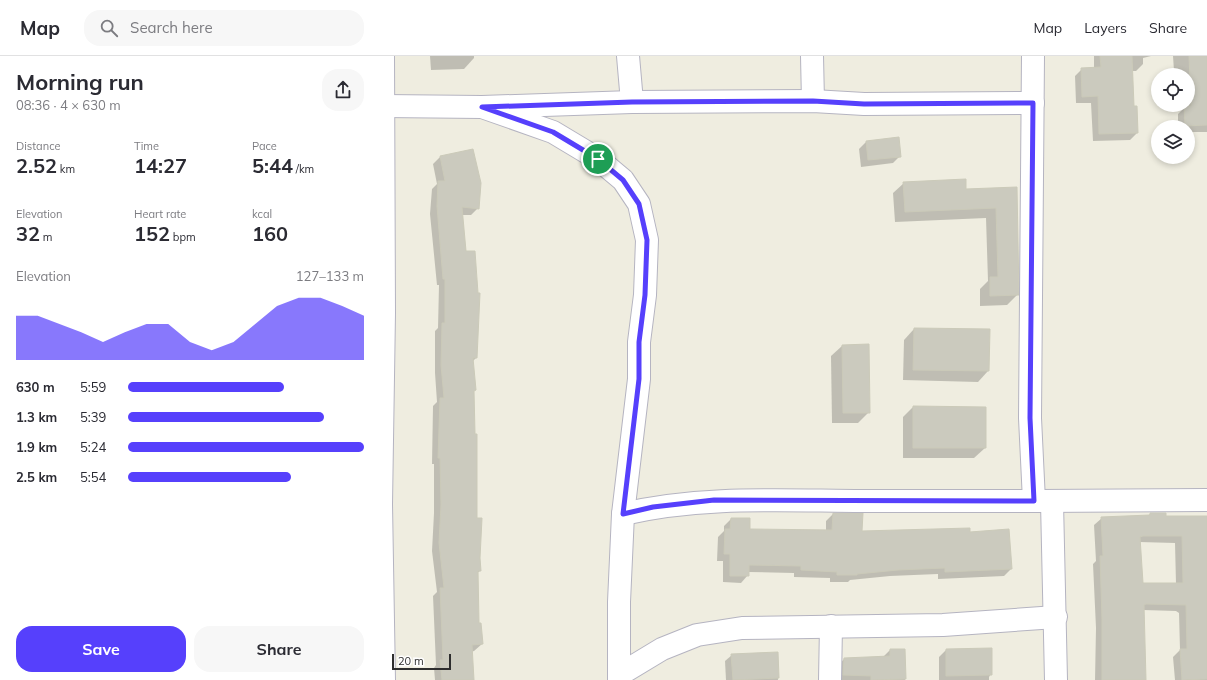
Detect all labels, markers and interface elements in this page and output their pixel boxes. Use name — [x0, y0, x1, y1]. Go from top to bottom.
search box — [84, 10, 364, 46]
text: Map — [20, 16, 60, 40]
icon: search — [98, 17, 120, 39]
text: Search here — [130, 18, 213, 37]
text: Map — [1033, 19, 1062, 37]
text: Layers — [1084, 19, 1127, 37]
text: Share — [1149, 19, 1187, 37]
text: Morning run — [16, 68, 144, 96]
map controls — [1151, 68, 1195, 164]
button: locate — [1151, 68, 1195, 112]
button: share — [322, 69, 364, 111]
text: 08:36 · 4 × 630 m — [16, 97, 121, 113]
button: layers — [1151, 120, 1195, 164]
text: Distance — [16, 139, 60, 153]
text: Time — [134, 139, 159, 153]
text: Pace — [252, 139, 277, 153]
pin — [581, 142, 615, 176]
icon: arrive — [587, 148, 609, 170]
text: 2.52 — [16, 153, 57, 178]
text: 14:27 — [134, 153, 187, 178]
text: 5:44 — [252, 153, 293, 178]
text: km — [57, 162, 75, 176]
text: /km — [293, 162, 314, 176]
text: Elevation — [16, 207, 63, 221]
text: Heart rate — [134, 207, 186, 221]
text: kcal — [252, 207, 272, 221]
text: 32 — [16, 221, 40, 246]
text: 152 — [134, 221, 170, 246]
text: 160 — [252, 221, 288, 246]
text: m — [40, 230, 53, 244]
text: bpm — [170, 230, 196, 244]
text: Elevation — [16, 268, 71, 284]
text: 127–133 m — [296, 268, 364, 284]
text: 630 m — [16, 379, 55, 395]
text: 5:59 — [80, 379, 106, 395]
text: 1.3 km — [16, 409, 57, 425]
text: 5:39 — [80, 409, 106, 425]
text: 1.9 km — [16, 439, 57, 455]
text: 5:24 — [80, 439, 106, 455]
text: 2.5 km — [16, 469, 57, 485]
text: 5:54 — [80, 469, 106, 485]
button: Save — [16, 626, 186, 672]
button: Share — [194, 626, 364, 672]
scale bar — [392, 652, 451, 671]
text: 20 m — [398, 654, 424, 668]

